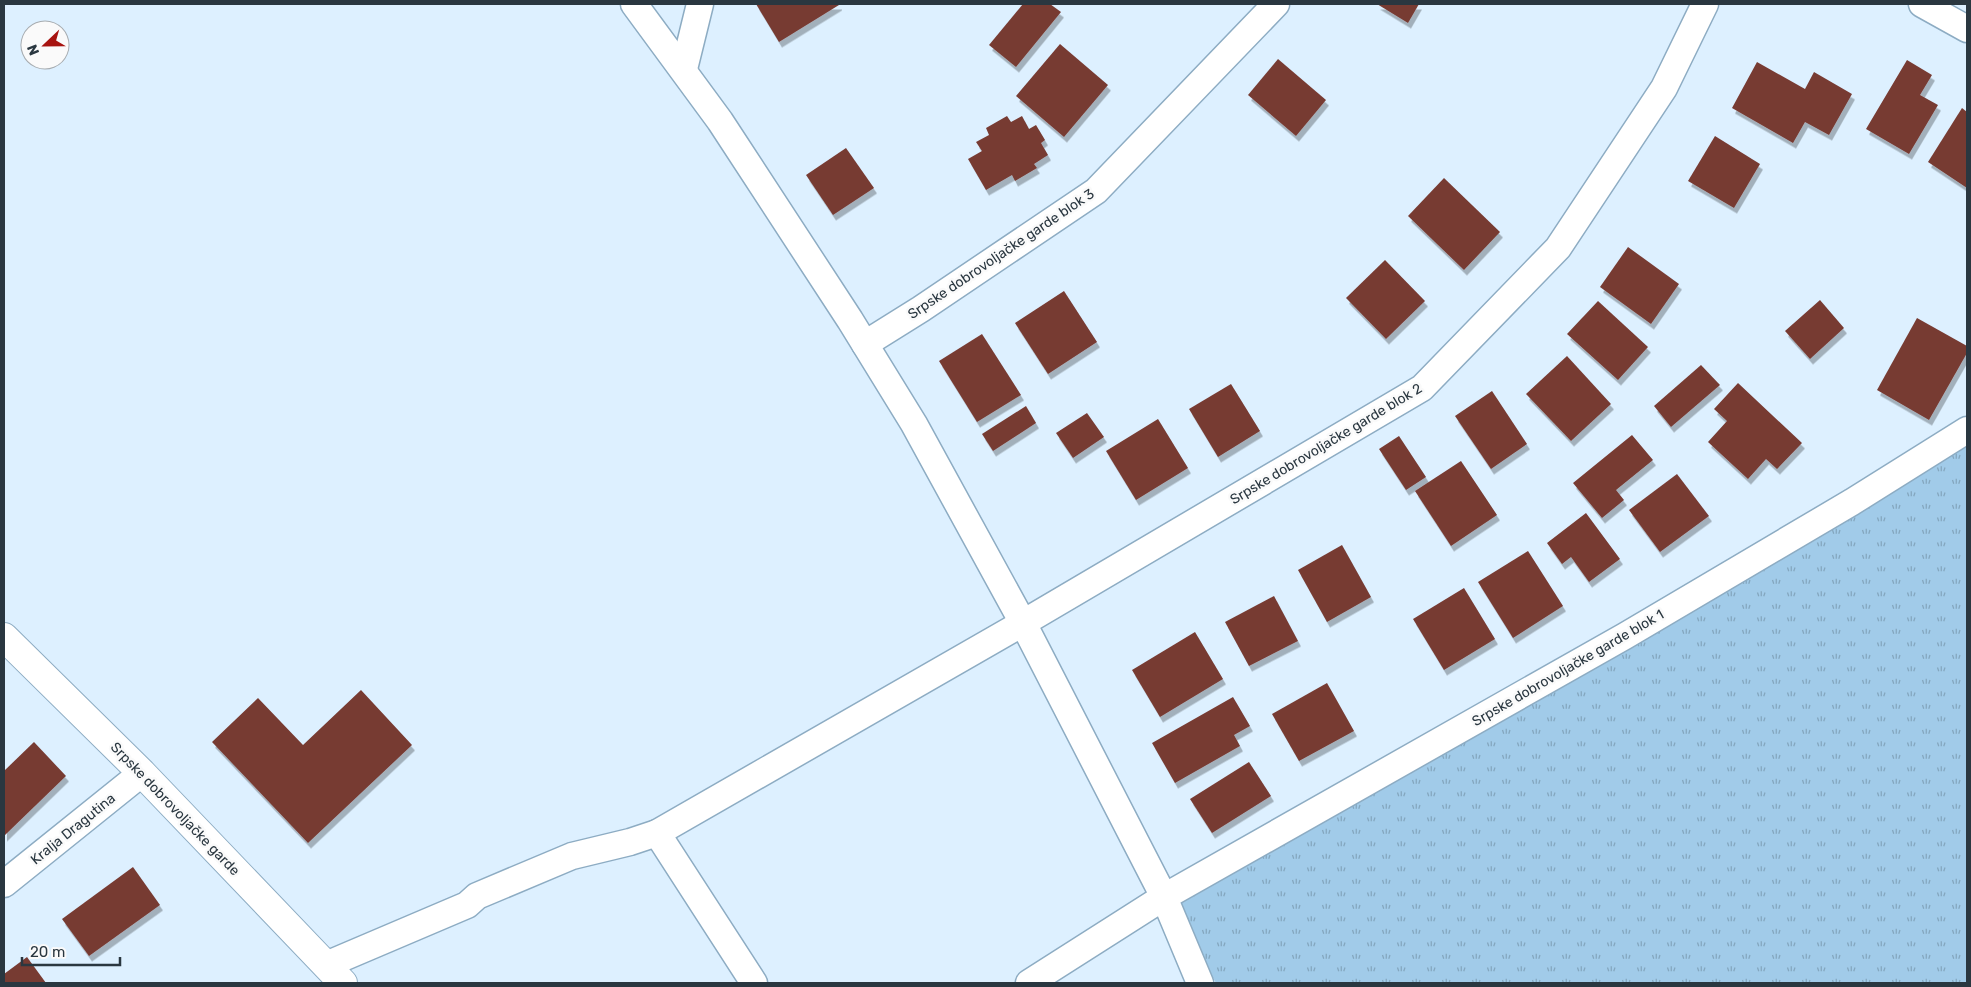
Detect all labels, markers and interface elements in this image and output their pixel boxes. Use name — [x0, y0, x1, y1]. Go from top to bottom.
north arrow — [20, 20, 70, 70]
text: N — [24, 42, 43, 58]
street label: Srpske dobrovoljačke garde blok 3 — [905, 185, 1097, 323]
street label: Srpske dobrovoljačke garde blok 2 — [1227, 380, 1425, 508]
street label: Srpske dobrovoljačke garde blok 1 — [1469, 606, 1667, 730]
street label: Srpske dobrovoljačke garde — [107, 739, 243, 879]
street label: Kralja Dragutina — [27, 790, 119, 868]
scale bar — [22, 934, 120, 966]
text: 20 m — [30, 943, 65, 961]

